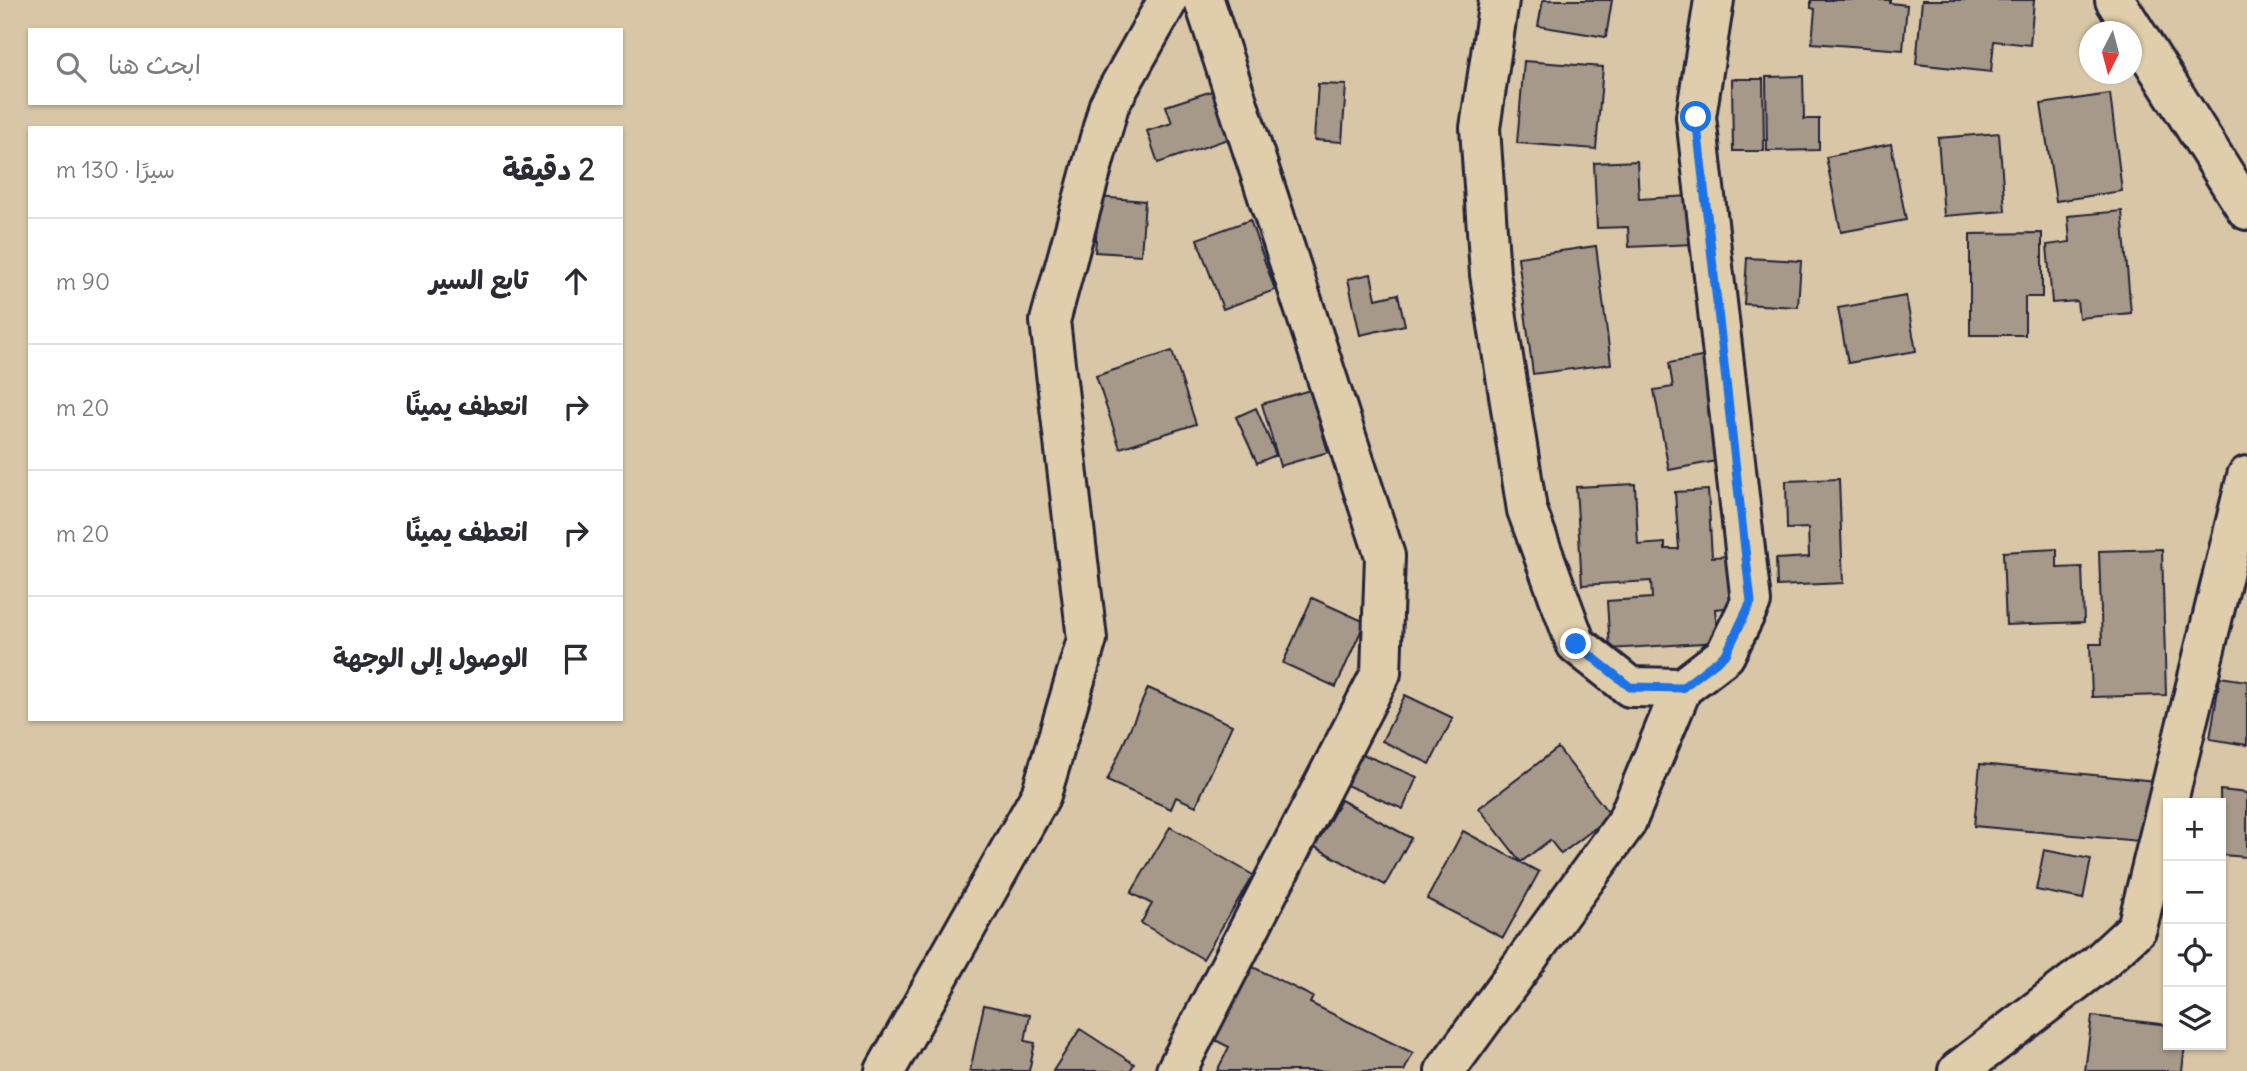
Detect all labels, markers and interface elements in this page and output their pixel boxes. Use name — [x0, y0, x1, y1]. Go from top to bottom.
north arrow — [2079, 21, 2142, 84]
search box — [28, 28, 623, 105]
icon: search — [52, 48, 90, 86]
text: ابحث هنا — [108, 48, 201, 81]
route start — [1680, 101, 1711, 132]
text: 2 دقيقة — [502, 150, 595, 188]
text: سيرًا · 130 m — [56, 155, 175, 184]
icon: ahead — [557, 262, 595, 300]
text: تابع السير — [429, 263, 528, 296]
text: 90 m — [56, 267, 110, 296]
icon: right — [557, 388, 595, 426]
text: انعطف يمينًا — [406, 389, 528, 422]
text: 20 m — [56, 393, 109, 422]
icon: right — [557, 514, 595, 552]
text: انعطف يمينًا — [406, 515, 528, 548]
text: 20 m — [56, 519, 109, 548]
route end — [1560, 628, 1591, 659]
icon: arrive — [557, 640, 595, 678]
text: الوصول إلى الوجهة — [333, 641, 528, 674]
map controls — [2163, 798, 2226, 1050]
button: + — [2163, 798, 2226, 861]
button: − — [2163, 861, 2226, 924]
button: locate — [2163, 924, 2226, 987]
button: layers — [2163, 987, 2226, 1050]

